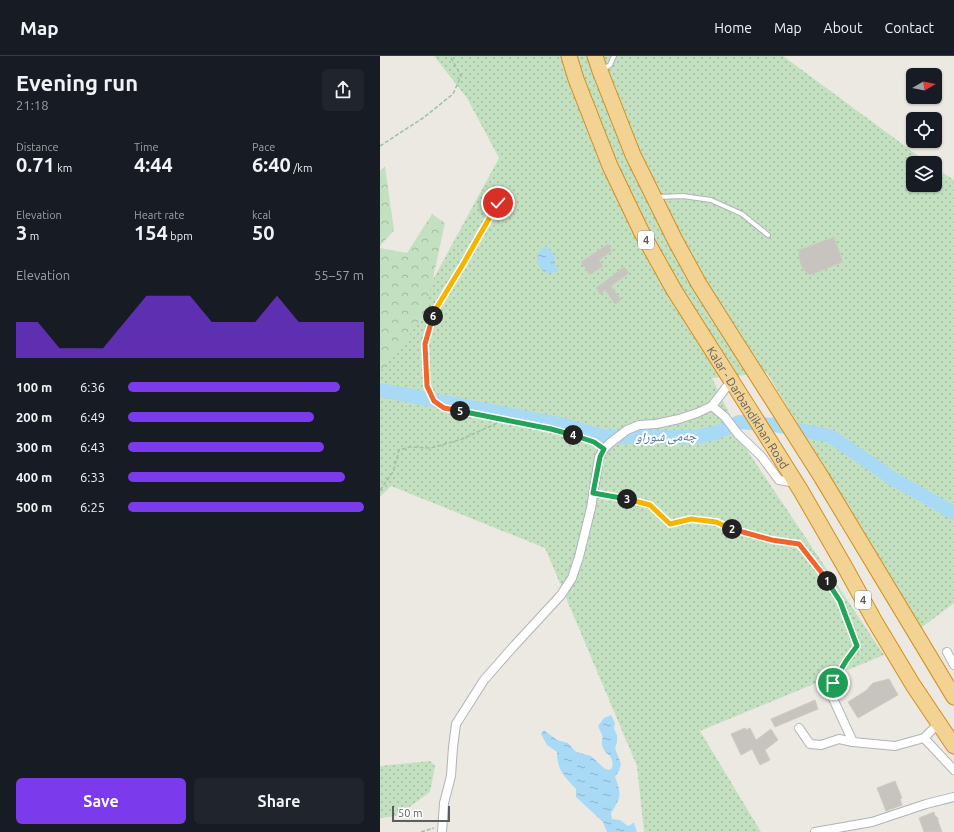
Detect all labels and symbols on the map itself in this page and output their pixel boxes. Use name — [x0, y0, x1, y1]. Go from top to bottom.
north arrow — [906, 68, 942, 104]
pin — [481, 186, 515, 220]
road number: 4 — [638, 231, 654, 249]
pin: 6 — [423, 306, 443, 326]
street label: Kalar - Darbandikhan Road — [705, 344, 792, 471]
pin: 5 — [450, 401, 470, 421]
pin: 4 — [563, 425, 583, 445]
water label: چەمی شوراو — [634, 428, 697, 446]
pin: 3 — [617, 489, 637, 509]
pin: 2 — [722, 519, 742, 539]
pin: 1 — [817, 571, 837, 591]
road number: 4 — [855, 591, 871, 609]
pin — [816, 666, 850, 700]
scale bar — [392, 804, 450, 823]

